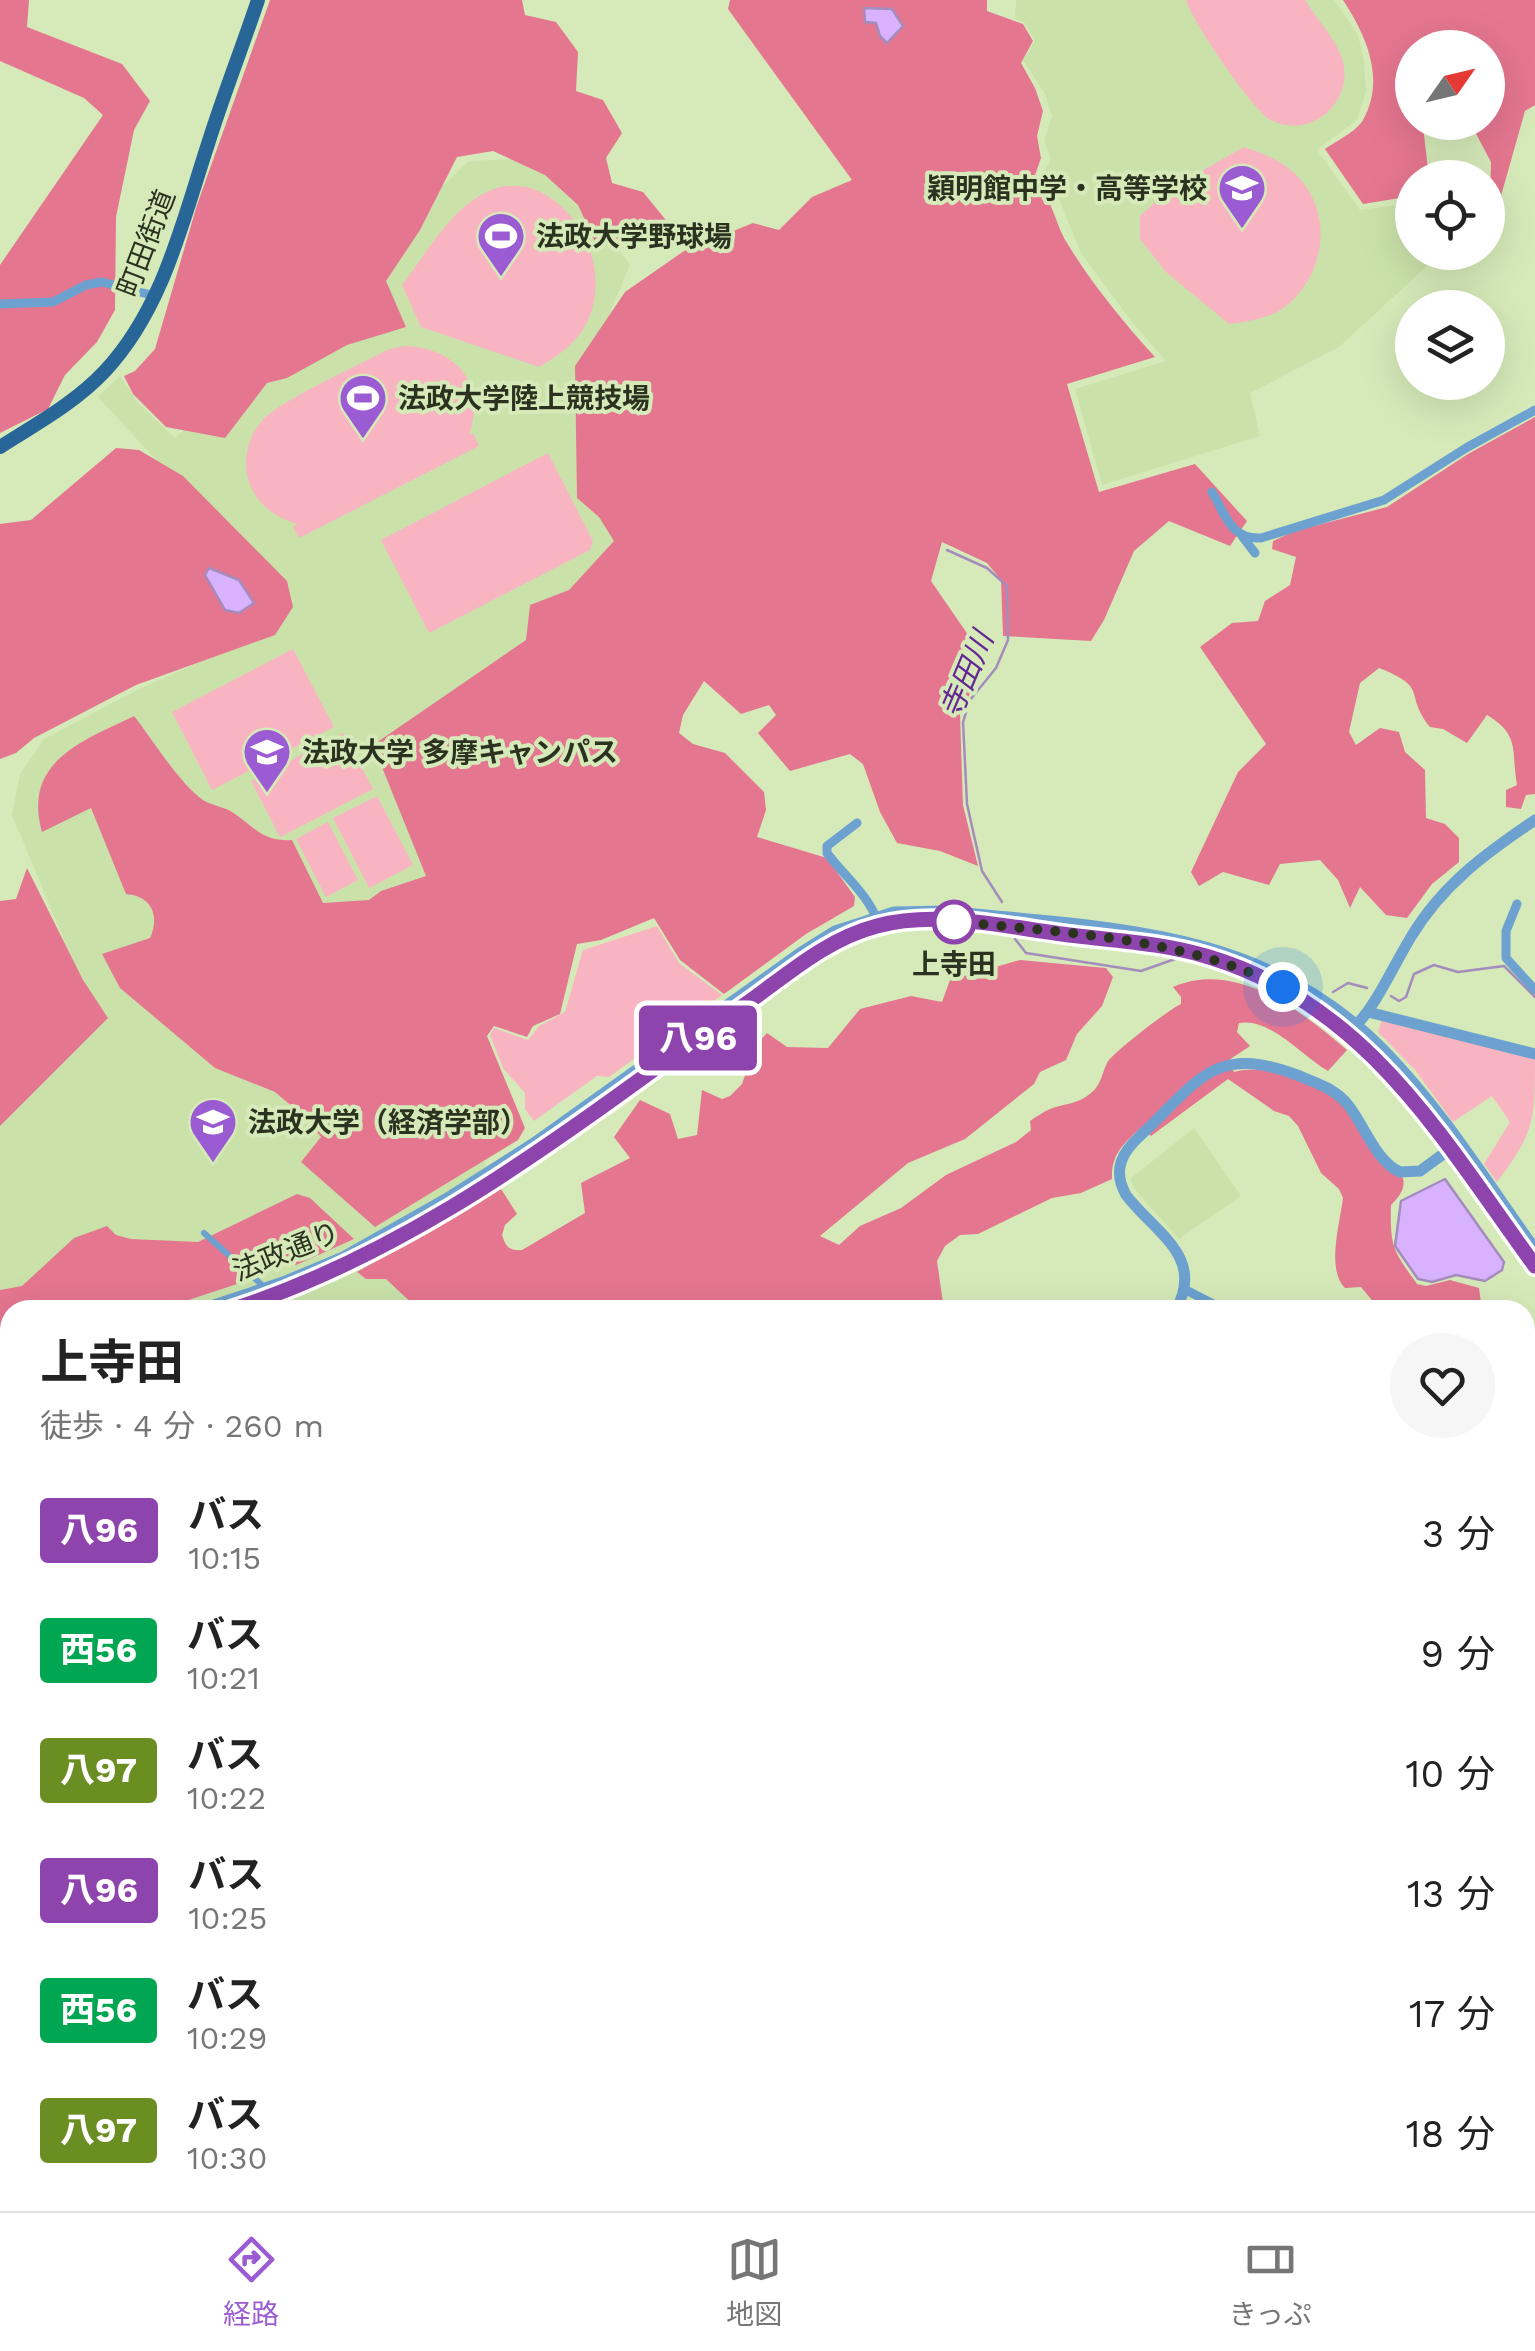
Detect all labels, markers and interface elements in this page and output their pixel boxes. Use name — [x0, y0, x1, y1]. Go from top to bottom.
north arrow — [1395, 30, 1505, 140]
map controls — [1395, 30, 1505, 400]
button: locate — [1395, 160, 1505, 270]
school or university icon: 穎明館中学・高等学校 — [1216, 162, 1268, 230]
place label: 穎明館中学・高等学校 — [927, 172, 1207, 205]
street label: 町田街道 — [111, 185, 182, 301]
sports icon: 法政大学野球場 — [475, 210, 527, 278]
place label: 法政大学野球場 — [536, 220, 732, 253]
button: layers — [1395, 290, 1505, 400]
sports icon: 法政大学陸上競技場 — [337, 372, 389, 440]
place label: 法政大学陸上競技場 — [398, 382, 650, 415]
water label: 寺田川 — [933, 624, 1001, 723]
school or university icon: 法政大学 多摩キャンパス — [241, 726, 293, 794]
place label: 法政大学 多摩キャンパス — [302, 736, 618, 769]
marker: 上寺田 — [933, 901, 975, 943]
place label: 上寺田 — [912, 948, 996, 981]
your location — [1258, 962, 1308, 1012]
line badge: 八96 — [640, 1006, 756, 1070]
text: 八96 — [659, 1017, 737, 1059]
school or university icon: 法政大学（経済学部） — [187, 1096, 239, 1164]
place label: 法政大学（経済学部） — [248, 1106, 528, 1139]
street label: 法政通り — [228, 1215, 344, 1288]
button: heart — [1390, 1333, 1495, 1438]
text: 上寺田 — [40, 1334, 184, 1391]
text: 徒歩 · 4 分 · 260 m — [40, 1407, 324, 1445]
text: バス — [188, 1493, 264, 1537]
text: 八96 — [60, 1509, 138, 1551]
text: 3 分 — [1422, 1512, 1495, 1556]
text: 10:15 — [188, 1539, 261, 1577]
text: バス — [187, 1613, 263, 1657]
text: 西56 — [60, 1629, 137, 1671]
text: 9 分 — [1421, 1632, 1495, 1676]
text: 10:21 — [187, 1659, 260, 1697]
text: バス — [187, 1733, 263, 1777]
text: 八97 — [60, 1749, 137, 1791]
text: 10 分 — [1406, 1752, 1495, 1796]
text: 10:22 — [187, 1779, 266, 1817]
text: バス — [188, 1853, 264, 1897]
text: 八96 — [60, 1869, 138, 1911]
text: 13 分 — [1407, 1872, 1495, 1916]
text: 10:25 — [188, 1899, 267, 1937]
text: バス — [187, 1973, 263, 2017]
text: 西56 — [60, 1989, 137, 2031]
text: 17 分 — [1409, 1992, 1495, 2036]
text: 10:29 — [187, 2019, 267, 2057]
text: バス — [187, 2093, 263, 2137]
text: 八97 — [60, 2109, 137, 2151]
text: 18 分 — [1406, 2112, 1495, 2156]
text: 10:30 — [187, 2139, 267, 2177]
tab: 経路 — [223, 2232, 279, 2332]
tab: 地図 — [726, 2232, 782, 2332]
tab: きっぷ — [1229, 2232, 1312, 2332]

